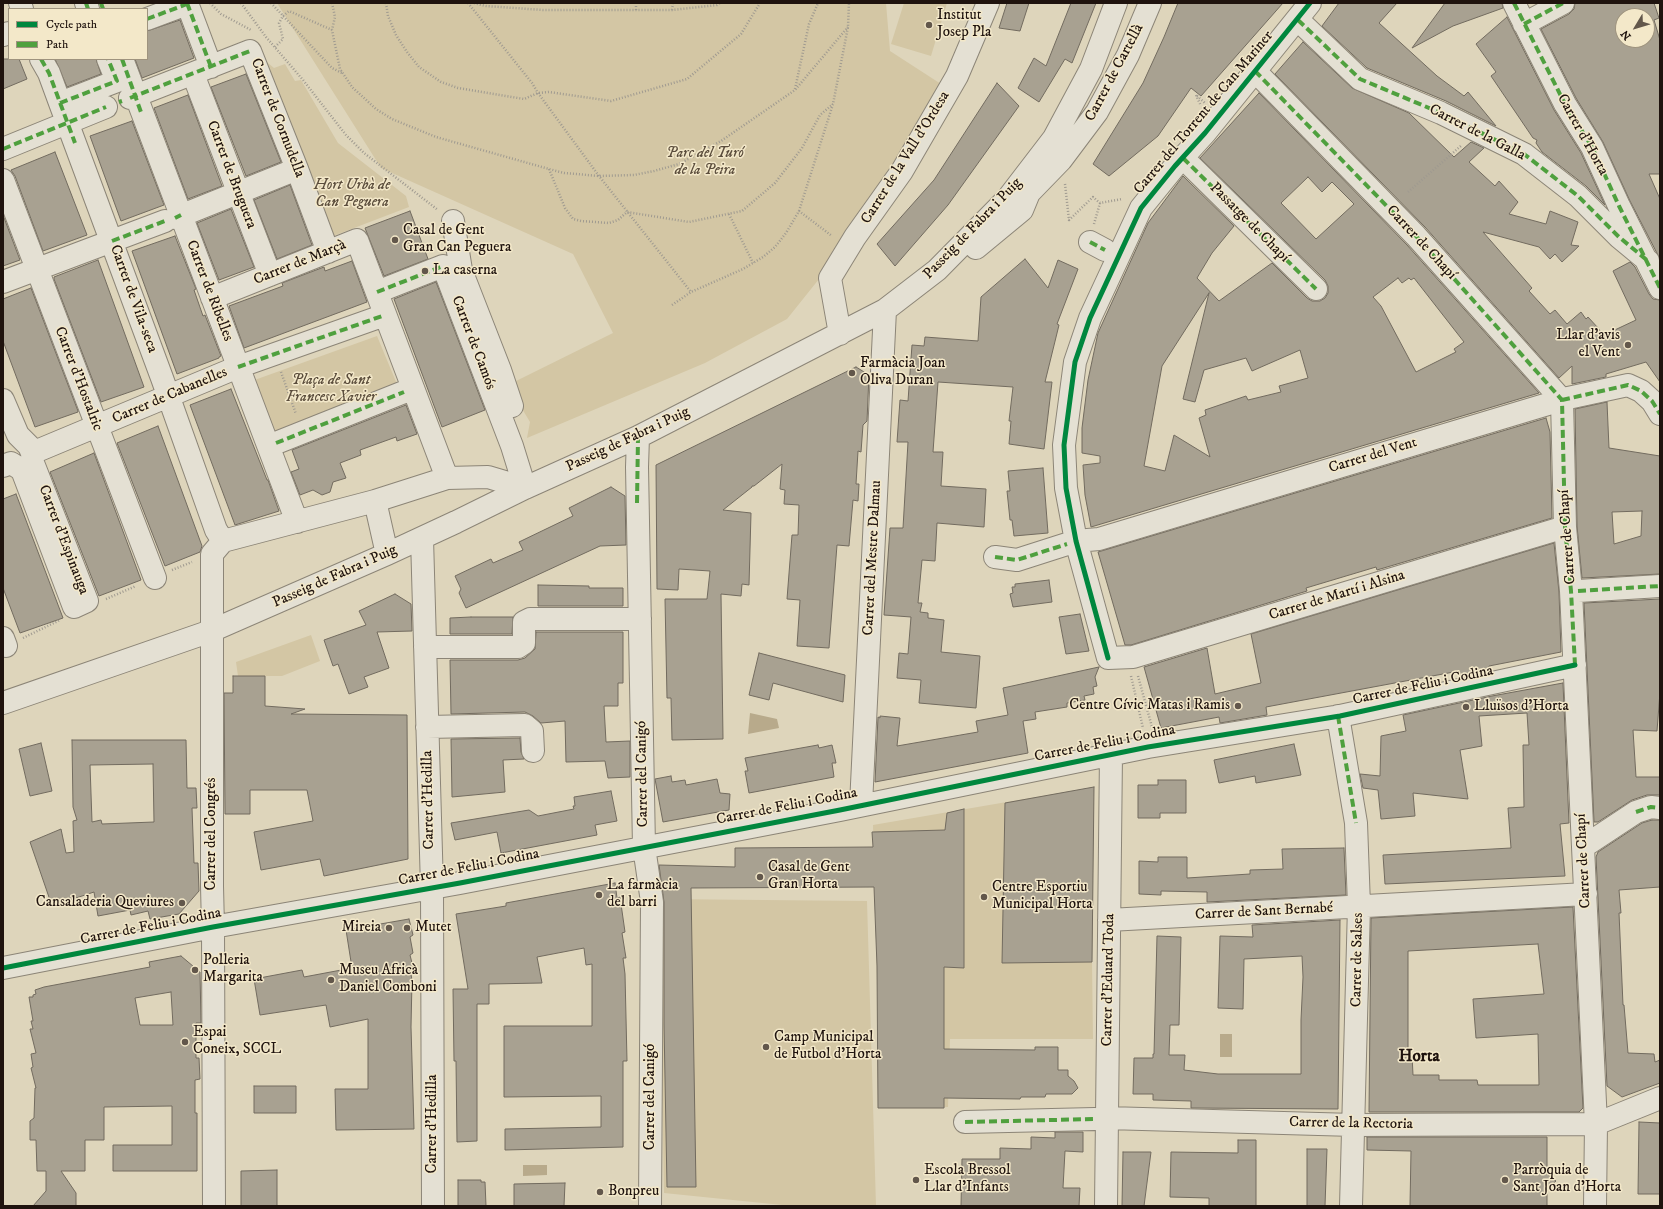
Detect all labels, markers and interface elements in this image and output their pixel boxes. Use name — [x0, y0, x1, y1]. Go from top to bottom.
place label: Institut Josep Pla — [937, 7, 991, 42]
legend — [8, 8, 148, 60]
north arrow — [1615, 8, 1655, 48]
text: Cycle path — [46, 17, 97, 32]
marker: Institut Josep Pla — [924, 20, 934, 30]
street label: Carrer de Cartellà — [1082, 21, 1148, 125]
text: N — [1618, 27, 1635, 43]
street label: Carrer del Torrent de Can Mariner — [1130, 28, 1278, 198]
text: Path — [46, 37, 68, 52]
street label: Carrer de Cornudella — [246, 56, 308, 180]
street label: Carrer de la Vall d'Ordesa — [858, 88, 954, 228]
street label: Carrer d'Horta — [1552, 91, 1612, 179]
street label: Carrer de la Galla — [1426, 101, 1528, 165]
street label: Carrer de Bruguera — [202, 118, 260, 232]
park label: Parc del Turó de la Peira — [666, 145, 744, 180]
street label: Passeig de Fabra i Puig — [920, 175, 1026, 283]
park label: Hort Urbà de Can Peguera — [314, 177, 390, 212]
street label: Passatge de Chapí — [1205, 179, 1293, 267]
street label: Carrer de Chapí — [1382, 202, 1460, 284]
place label: Casal de Gent Gran Can Peguera — [403, 222, 511, 257]
marker: Casal de Gent Gran Can Peguera — [390, 235, 400, 245]
street label: Carrer de Marçà — [251, 236, 349, 290]
street label: Carrer de Ribelles — [181, 238, 237, 344]
street label: Carrer de Vila-seca — [105, 243, 161, 355]
place label: La caserna — [433, 262, 497, 280]
marker: La caserna — [420, 266, 430, 276]
street label: Carrer de Camós — [447, 293, 499, 393]
street label: Carrer d'Hostalric — [50, 324, 106, 434]
place label: Llar d'avis el Vent — [1556, 327, 1620, 362]
marker: Llar d'avis el Vent — [1623, 340, 1633, 350]
place label: Farmàcia Joan Oliva Duran — [860, 355, 945, 390]
street label: Carrer de Cabanelles — [110, 364, 230, 428]
marker: Farmàcia Joan Oliva Duran — [847, 368, 857, 378]
park label: Plaça de Sant Francesc Xavier — [286, 372, 376, 407]
street label: Passeig de Fabra i Puig — [563, 404, 693, 476]
street label: Carrer del Vent — [1327, 434, 1419, 478]
street label: Carrer del Mestre Dalmau — [860, 480, 886, 636]
street label: Carrer d'Espinauga — [34, 483, 92, 597]
street label: Carrer de Chapí — [1556, 489, 1580, 585]
street label: Passeig de Fabra i Puig — [270, 542, 400, 612]
street label: Carrer de Martí i Alsina — [1267, 567, 1407, 625]
street label: Carrer de Feliu i Codina — [1351, 662, 1495, 710]
place label: Centre Cívic Matas i Ramis — [1069, 697, 1230, 715]
place label: Lluïsos d'Horta — [1474, 698, 1569, 716]
marker: Centre Cívic Matas i Ramis — [1233, 701, 1243, 711]
marker: Lluïsos d'Horta — [1461, 702, 1471, 712]
street label: Carrer del Canigó — [633, 721, 653, 827]
street label: Carrer de Feliu i Codina — [1033, 722, 1177, 766]
street label: Carrer d'Hedilla — [419, 750, 439, 850]
street label: Carrer del Congrés — [203, 777, 221, 891]
street label: Carrer de Feliu i Codina — [715, 785, 859, 829]
street label: Carrer de Chapí — [1573, 813, 1595, 909]
street label: Carrer de Feliu i Codina — [397, 846, 541, 890]
place label: Casal de Gent Gran Horta — [768, 859, 850, 894]
marker: Casal de Gent Gran Horta — [755, 872, 765, 882]
place label: La farmàcia del barri — [607, 877, 678, 912]
place label: Centre Esportiu Municipal Horta — [992, 879, 1093, 914]
marker: La farmàcia del barri — [594, 890, 604, 900]
marker: Centre Esportiu Municipal Horta — [979, 892, 989, 902]
place label: Cansaladeria Queviures — [36, 894, 174, 912]
marker: Cansaladeria Queviures — [177, 898, 187, 908]
street label: Carrer de Sant Bernabé — [1195, 899, 1333, 925]
street label: Carrer de Feliu i Codina — [79, 905, 223, 949]
street label: Carrer d'Eduard Toda — [1099, 913, 1119, 1047]
street label: Carrer de Salses — [1348, 913, 1368, 1007]
place label: Mireia — [341, 919, 381, 937]
place label: Mutet — [415, 919, 452, 937]
marker: Mireia — [384, 923, 394, 933]
marker: Mutet — [402, 923, 412, 933]
place label: Polleria Margarita — [203, 952, 263, 987]
place label: Museu Africà Daniel Comboni — [339, 962, 437, 997]
marker: Polleria Margarita — [190, 965, 200, 975]
marker: Museu Africà Daniel Comboni — [326, 975, 336, 985]
place label: Espai Coneix, SCCL — [193, 1024, 281, 1059]
place label: Camp Municipal de Futbol d'Horta — [774, 1029, 881, 1064]
marker: Espai Coneix, SCCL — [180, 1037, 190, 1047]
marker: Camp Municipal de Futbol d'Horta — [761, 1042, 771, 1052]
street label: Carrer del Canigó — [642, 1044, 660, 1150]
district label: Horta — [1398, 1047, 1440, 1067]
street label: Carrer d'Hedilla — [424, 1074, 442, 1174]
street label: Carrer de la Rectoria — [1289, 1114, 1413, 1134]
place label: Escola Bressol Llar d'Infants — [924, 1162, 1010, 1197]
place label: Parròquia de Sant Joan d'Horta — [1513, 1162, 1621, 1197]
marker: Escola Bressol Llar d'Infants — [911, 1175, 921, 1185]
marker: Parròquia de Sant Joan d'Horta — [1500, 1175, 1510, 1185]
place label: Bonpreu — [608, 1183, 659, 1201]
marker: Bonpreu — [595, 1187, 605, 1197]

